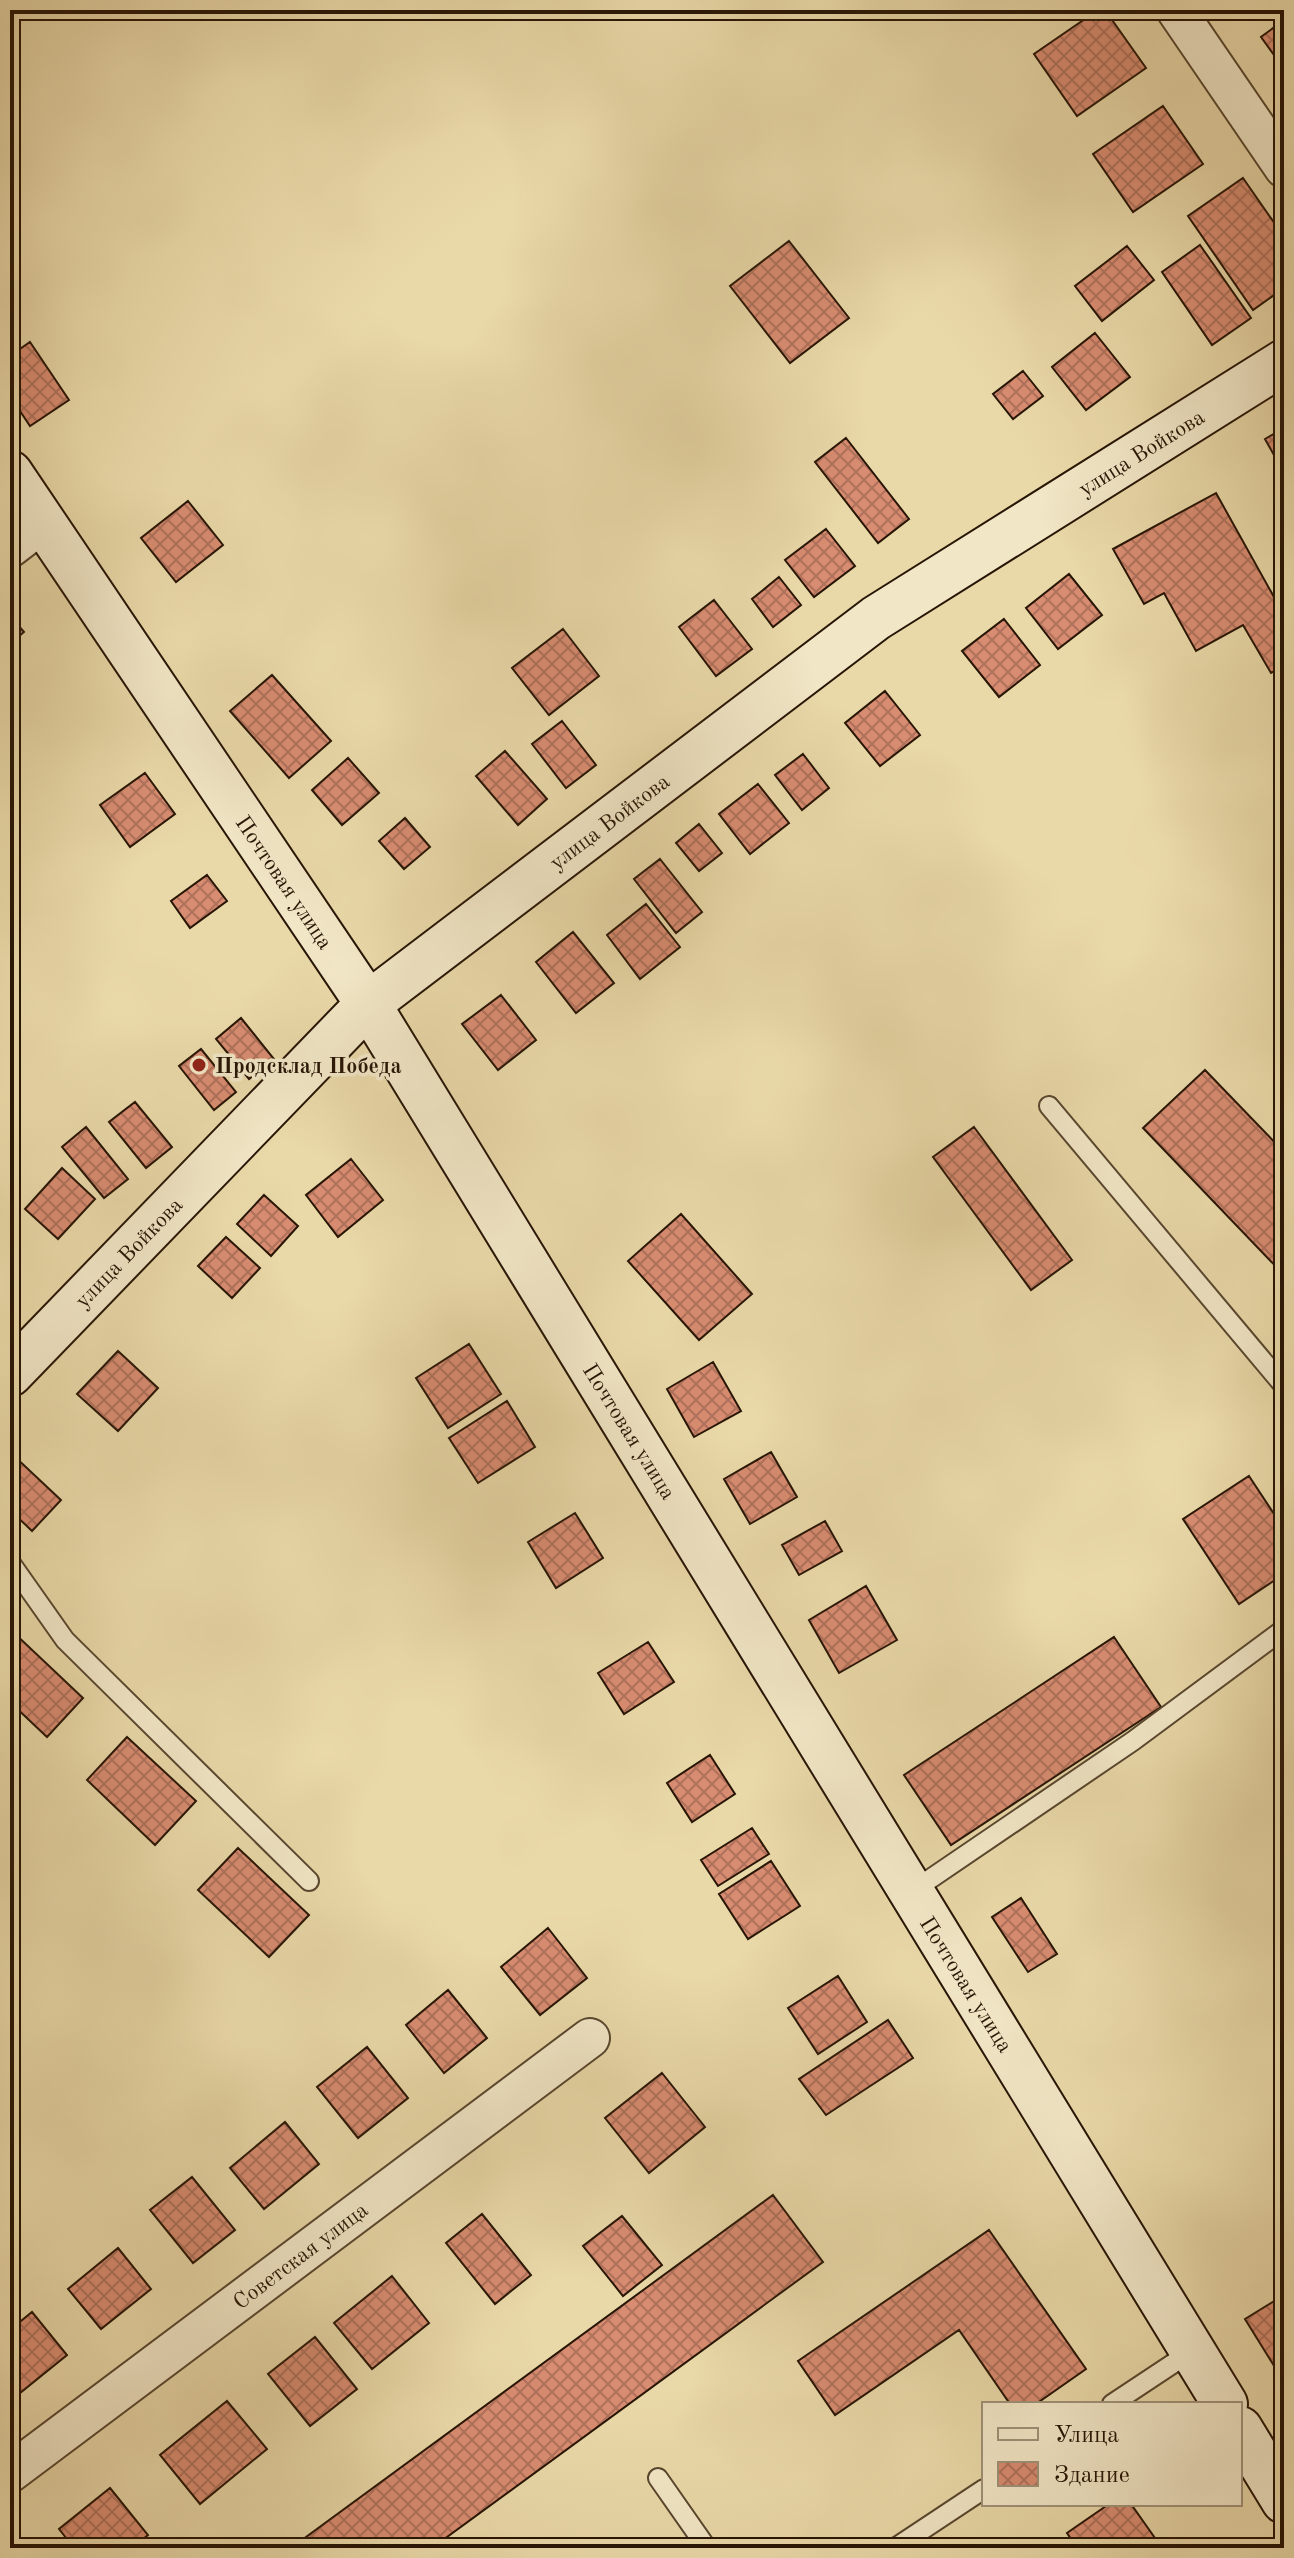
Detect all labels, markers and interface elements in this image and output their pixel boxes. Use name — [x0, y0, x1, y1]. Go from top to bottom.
street label: улица Войкова — [1075, 406, 1209, 501]
street label: улица Войкова — [546, 770, 674, 875]
street label: Почтовая улица — [231, 812, 336, 954]
marker: Продсклад Победа — [190, 1056, 208, 1074]
place label: Продсклад Победа — [215, 1056, 402, 1078]
street label: улица Войкова — [72, 1194, 187, 1313]
street label: Почтовая улица — [578, 1360, 679, 1504]
street label: Почтовая улица — [915, 1913, 1016, 2057]
street label: Советская улица — [230, 2199, 373, 2314]
legend — [982, 2402, 1242, 2506]
text: Улица — [1054, 2424, 1119, 2448]
text: Здание — [1054, 2464, 1130, 2488]

